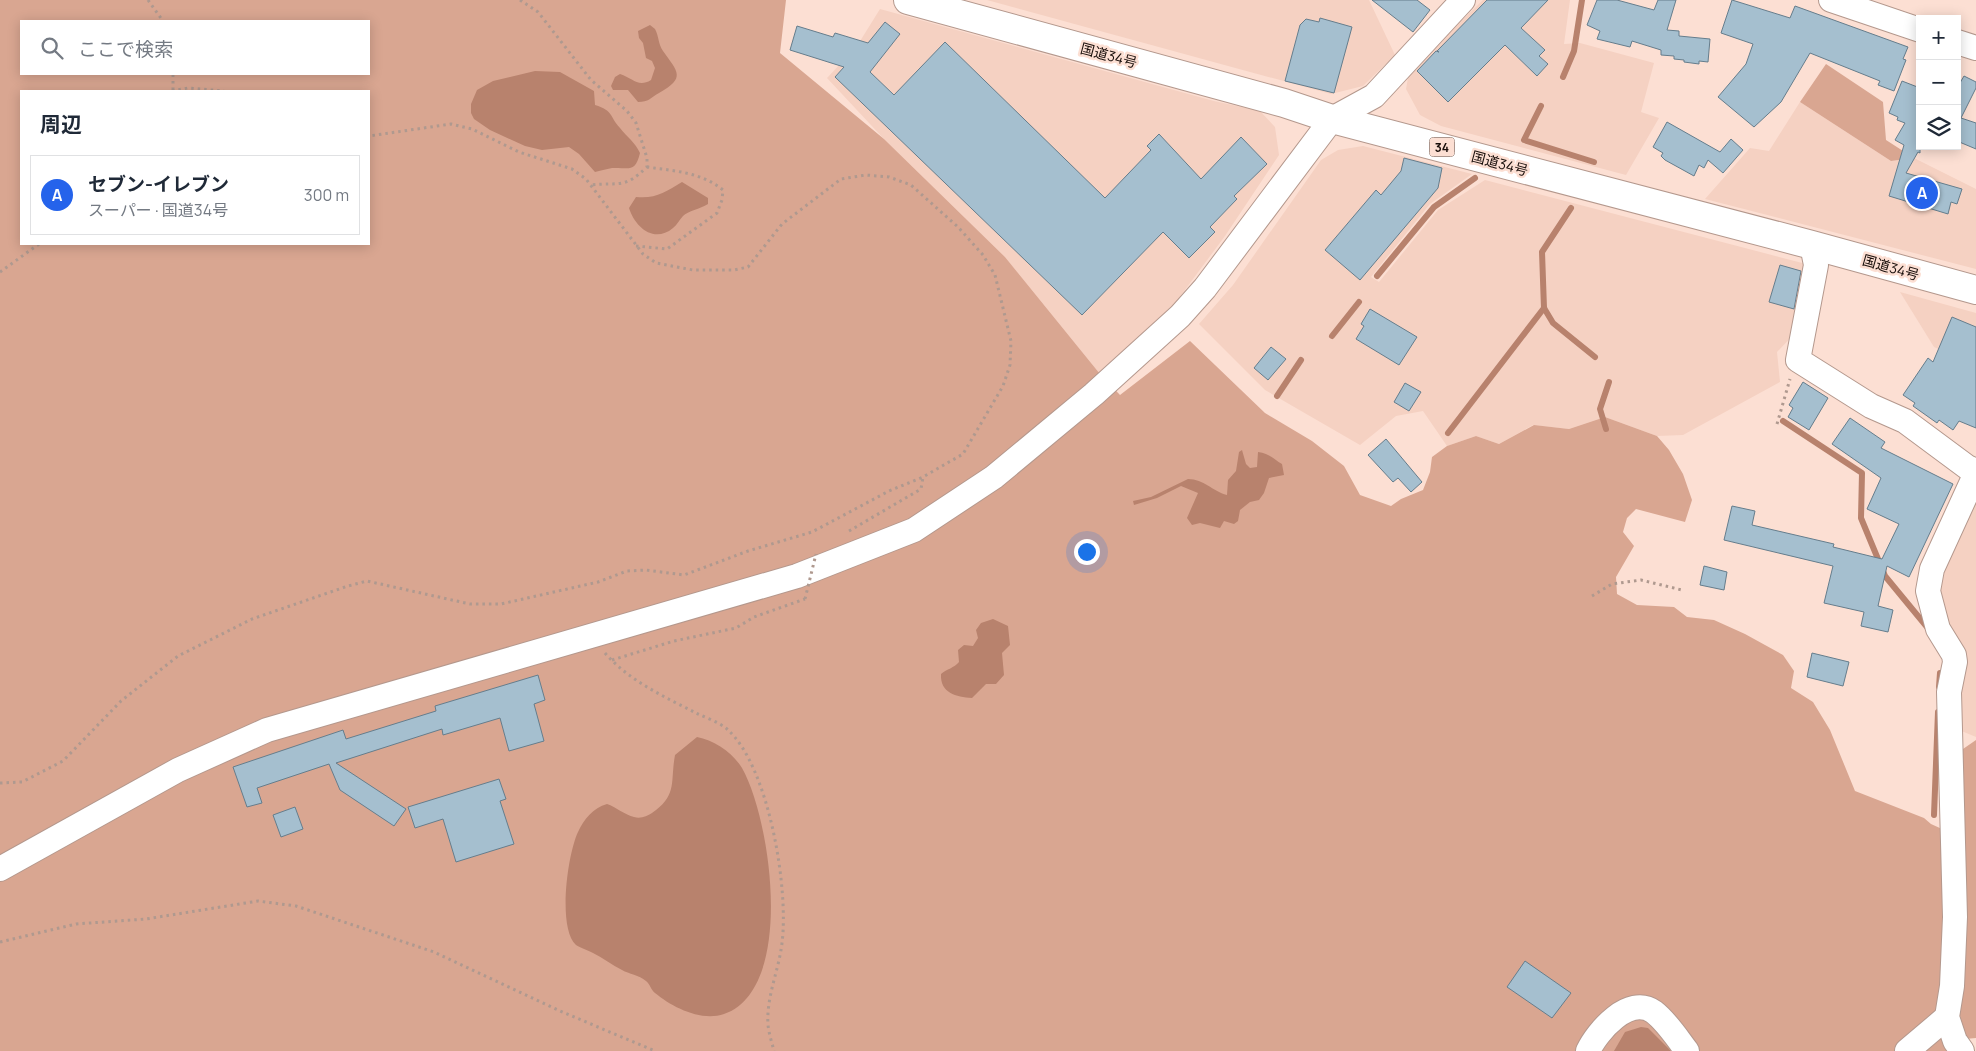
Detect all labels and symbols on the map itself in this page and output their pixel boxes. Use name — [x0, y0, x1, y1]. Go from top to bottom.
street label: 国道34号 — [1079, 38, 1139, 72]
road number: 34 — [1430, 138, 1454, 156]
street label: 国道34号 — [1470, 146, 1530, 180]
pin: A — [1906, 174, 1938, 212]
street label: 国道34号 — [1861, 250, 1921, 284]
your location — [1074, 539, 1100, 565]

